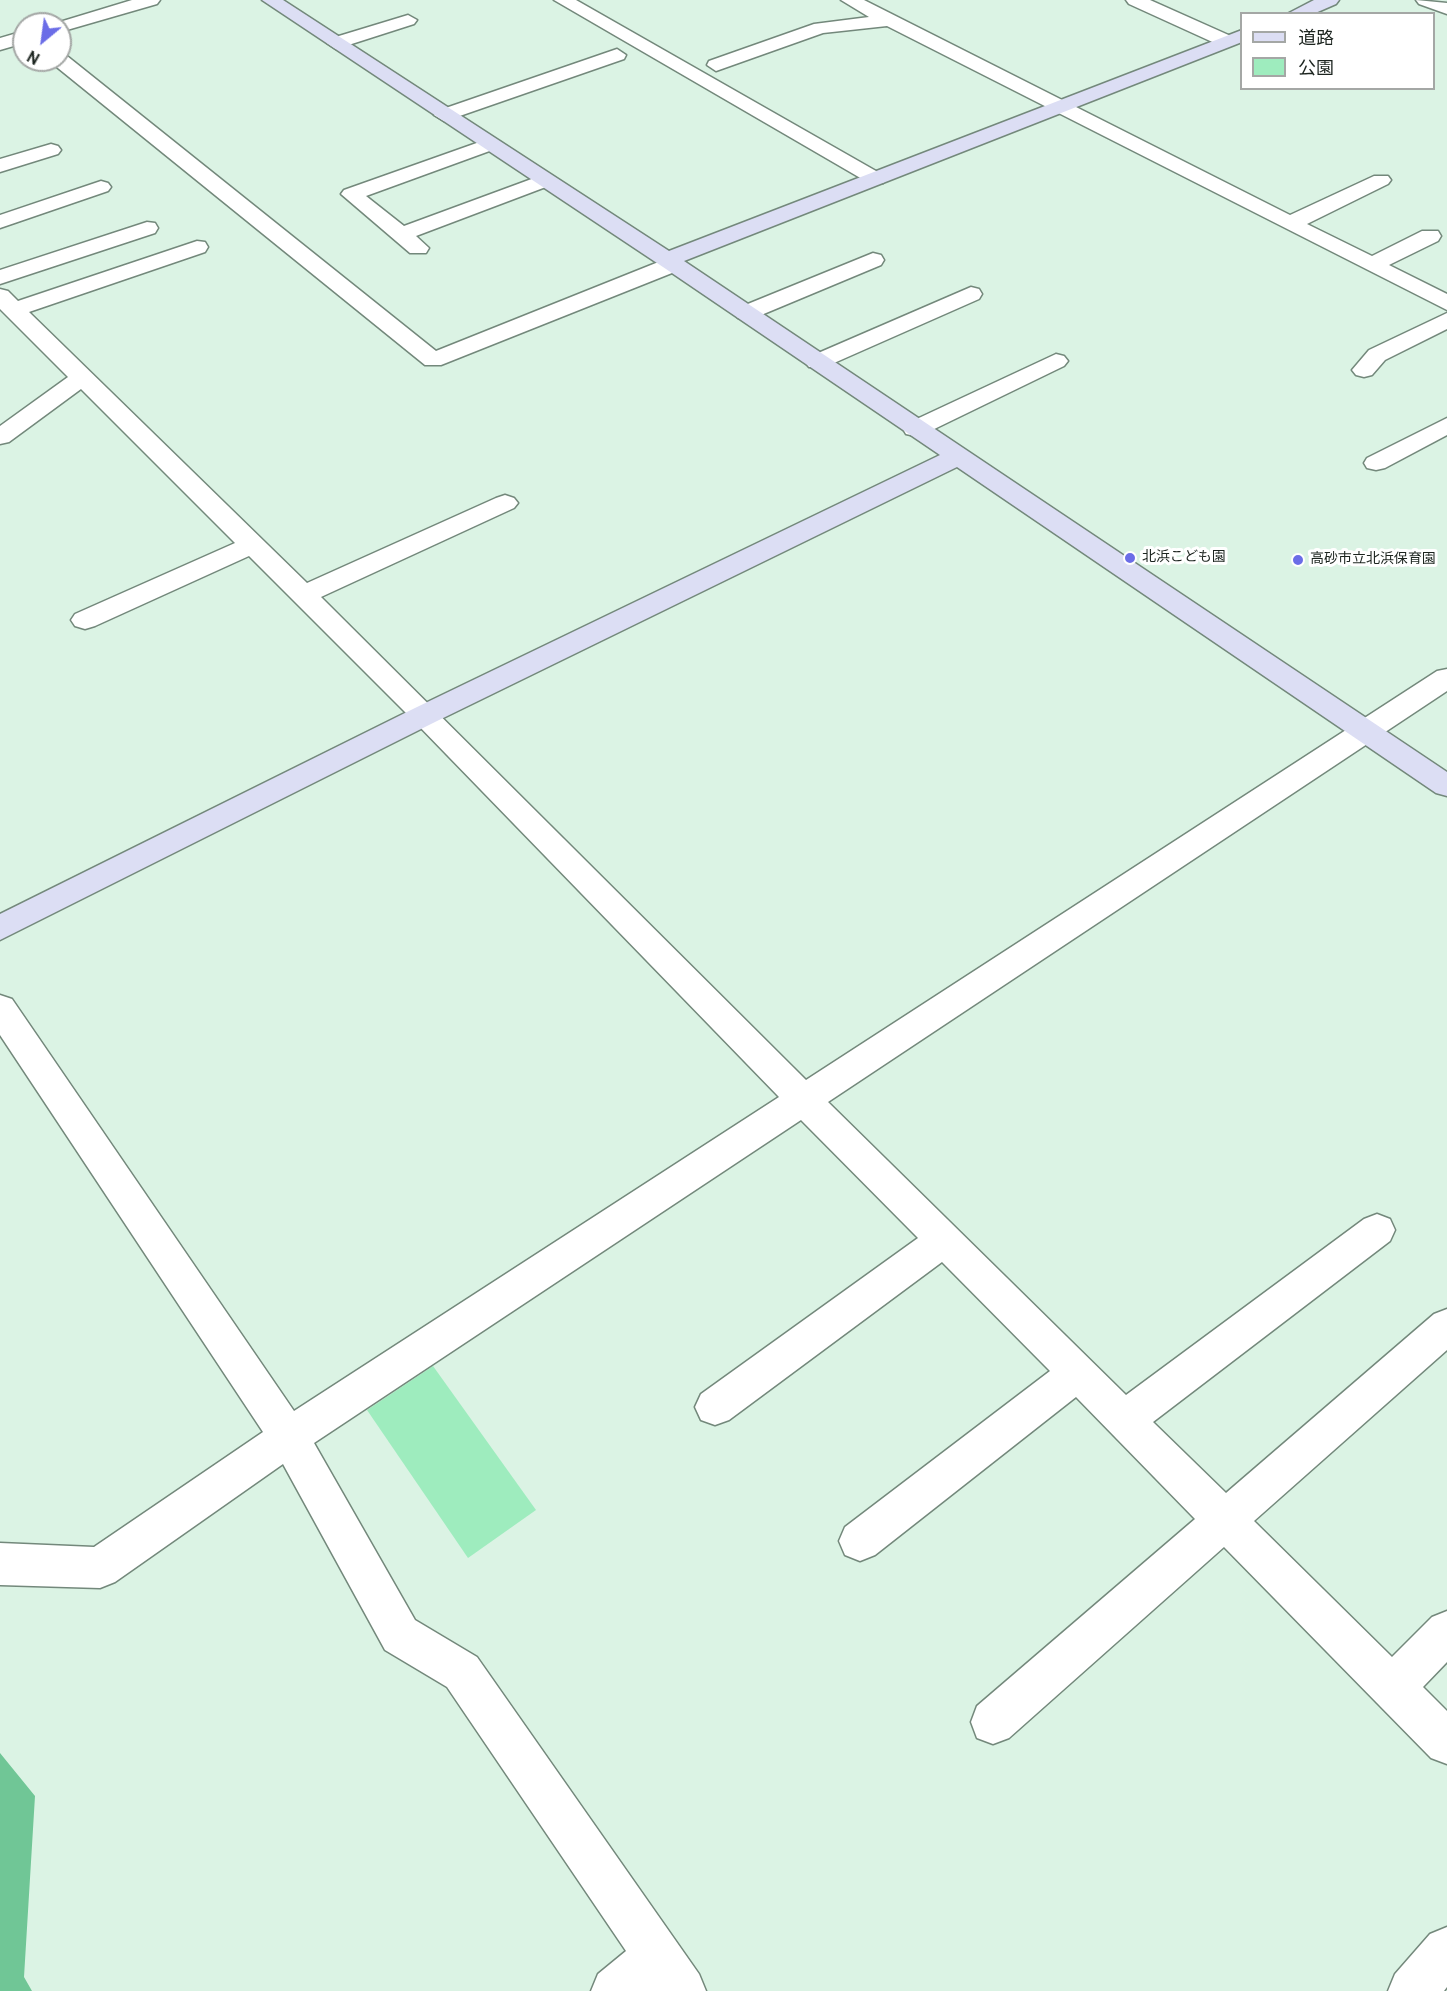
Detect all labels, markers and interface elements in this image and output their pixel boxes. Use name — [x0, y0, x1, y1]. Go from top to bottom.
north arrow — [12, 12, 72, 72]
legend — [1240, 12, 1435, 90]
text: 道路 — [1298, 28, 1334, 51]
text: N — [24, 44, 44, 68]
text: 公園 — [1298, 58, 1334, 81]
place label: 北浜こども園 — [1142, 550, 1226, 566]
marker: 北浜こども園 — [1123, 551, 1137, 565]
place label: 高砂市立北浜保育園 — [1310, 552, 1436, 568]
marker: 高砂市立北浜保育園 — [1291, 553, 1305, 567]

